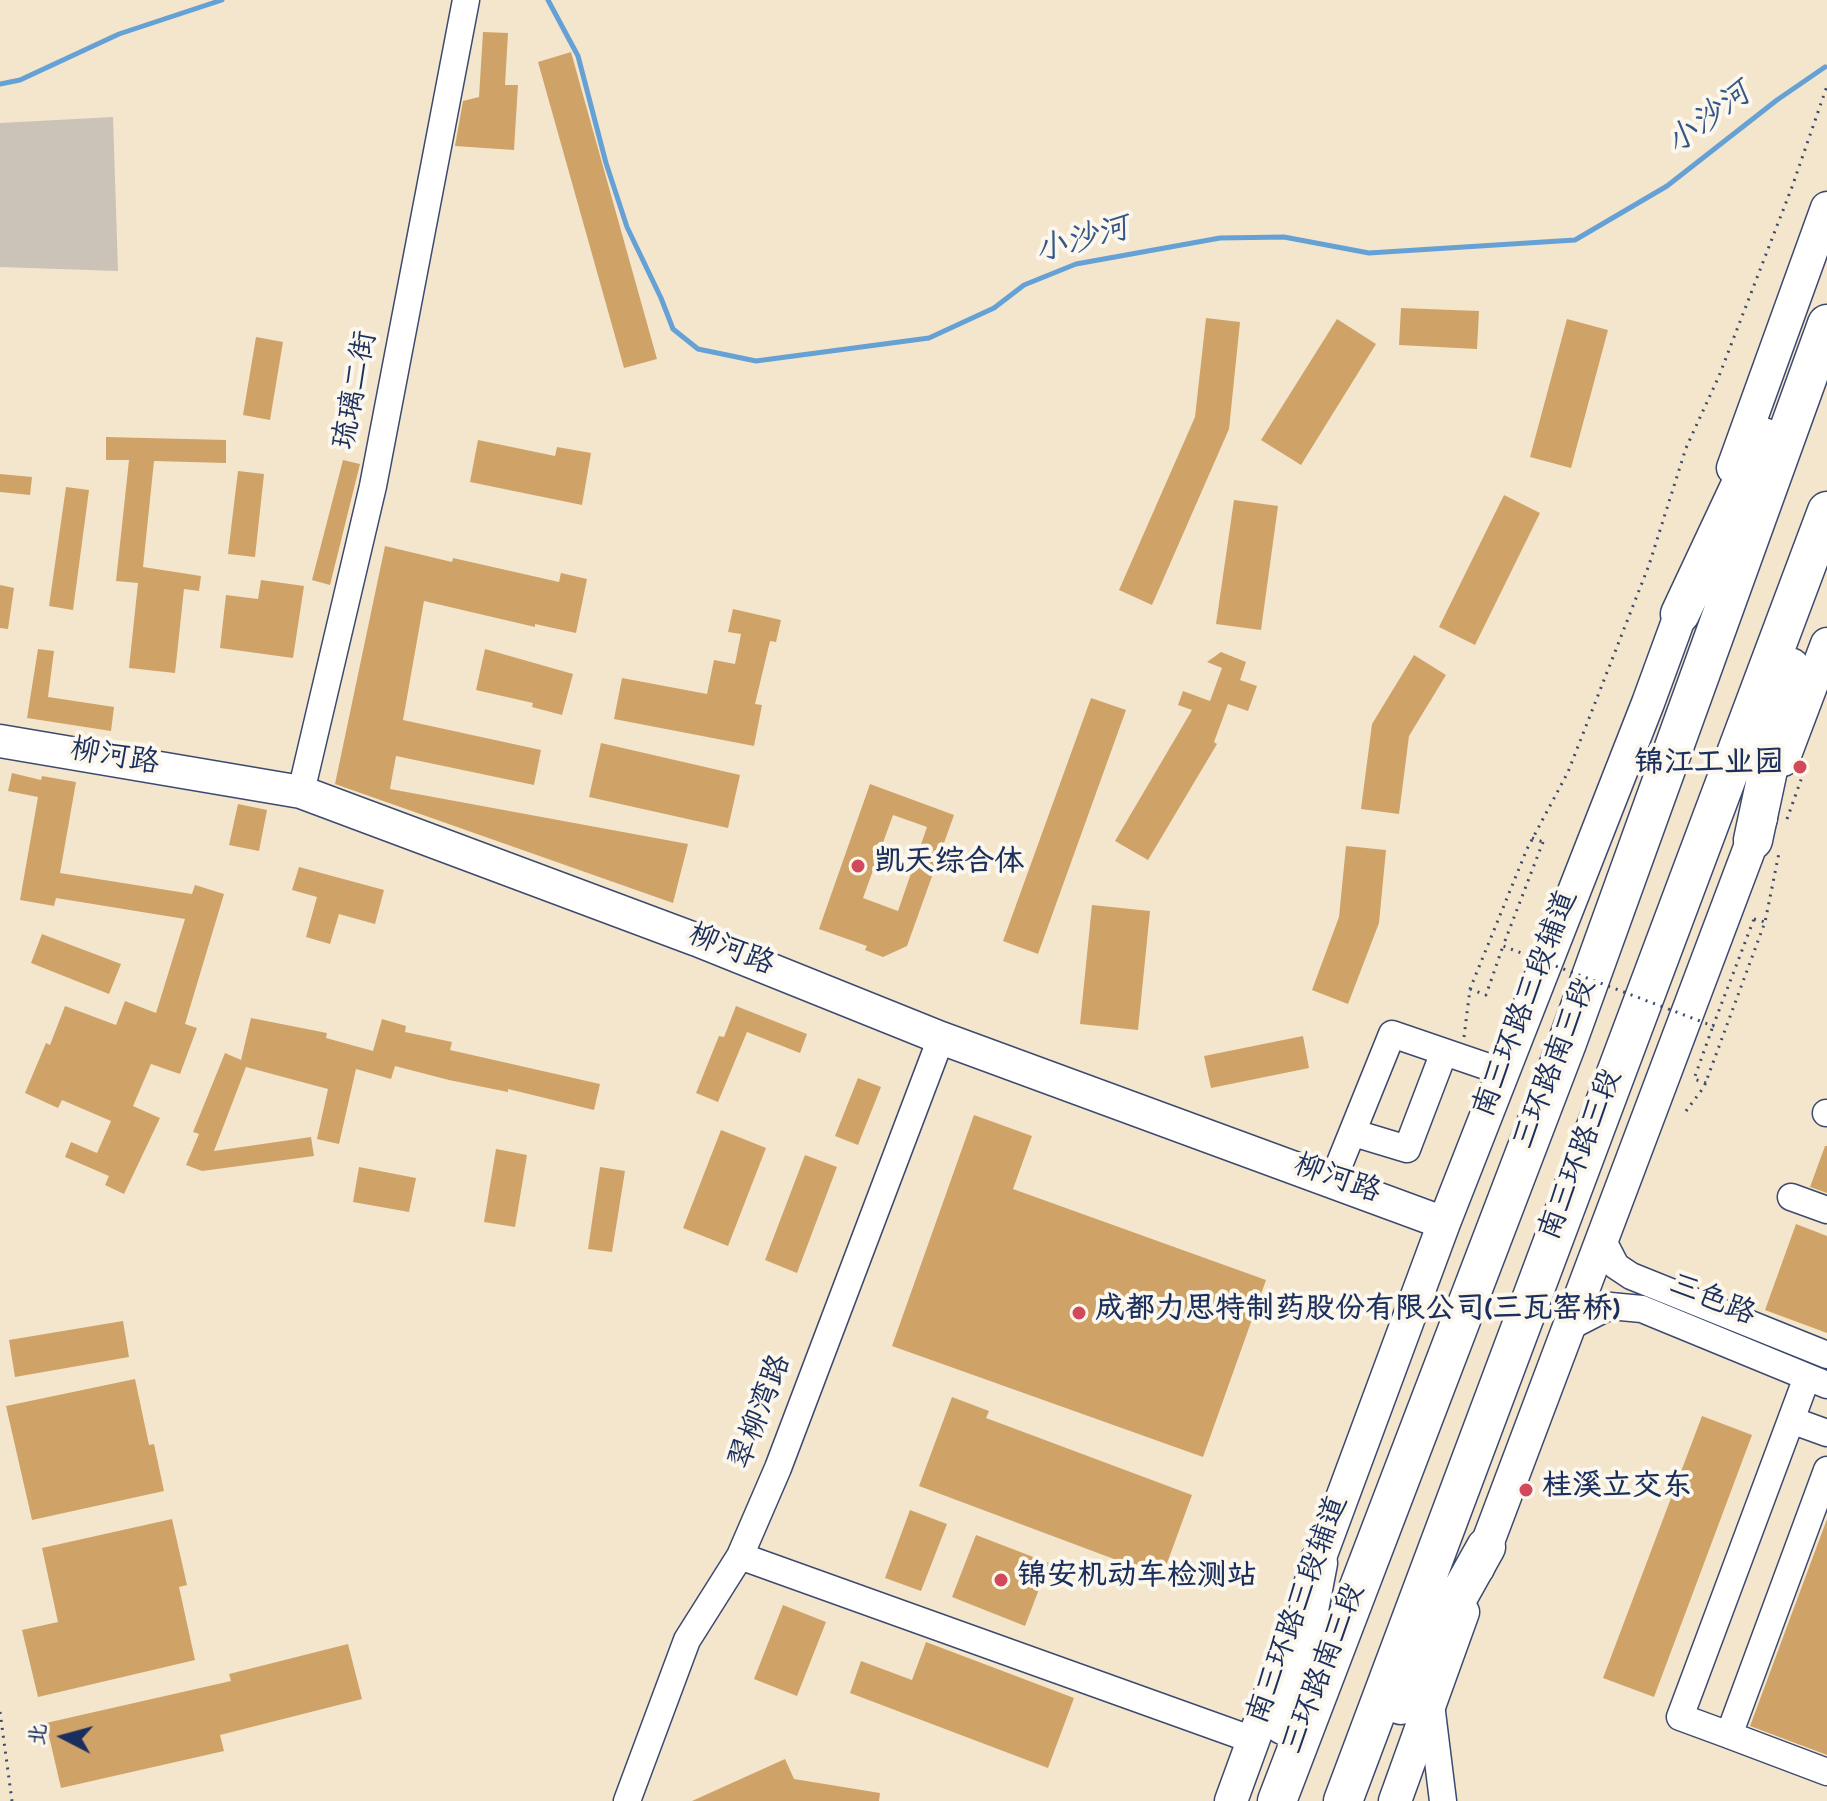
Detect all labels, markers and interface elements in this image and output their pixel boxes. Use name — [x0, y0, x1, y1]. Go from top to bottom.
water label: 小沙河 — [1661, 78, 1761, 166]
water label: 小沙河 — [1032, 213, 1134, 275]
street label: 琉璃二街 — [330, 329, 388, 453]
street label: 柳河路 — [67, 734, 161, 786]
place label: 锦江工业园 — [1634, 749, 1784, 785]
marker: 锦江工业园 — [1791, 758, 1809, 776]
place label: 凯天综合体 — [874, 848, 1024, 884]
marker: 凯天综合体 — [849, 857, 867, 875]
street label: 南三环路三段辅道 — [1469, 887, 1589, 1123]
street label: 柳河路 — [682, 919, 778, 987]
street label: 三环路南三段 — [1509, 975, 1607, 1155]
street label: 南三环路三段 — [1535, 1066, 1633, 1246]
street label: 柳河路 — [1288, 1150, 1384, 1214]
street label: 三色路 — [1663, 1269, 1759, 1337]
place label: 成都力思特制药股份有限公司(三瓦窑桥) — [1095, 1295, 1620, 1331]
marker: 成都力思特制药股份有限公司(三瓦窑桥) — [1070, 1304, 1088, 1322]
street label: 翠柳湾路 — [726, 1351, 802, 1475]
place label: 桂溪立交东 — [1542, 1472, 1692, 1508]
marker: 桂溪立交东 — [1517, 1481, 1535, 1499]
street label: 南三环路三段辅道 — [1243, 1492, 1359, 1730]
place label: 锦安机动车检测站 — [1017, 1562, 1257, 1598]
marker: 锦安机动车检测站 — [992, 1571, 1010, 1589]
street label: 三环路南三段 — [1278, 1580, 1376, 1760]
north arrow — [24, 1697, 104, 1777]
text: 北 — [23, 1722, 56, 1747]

